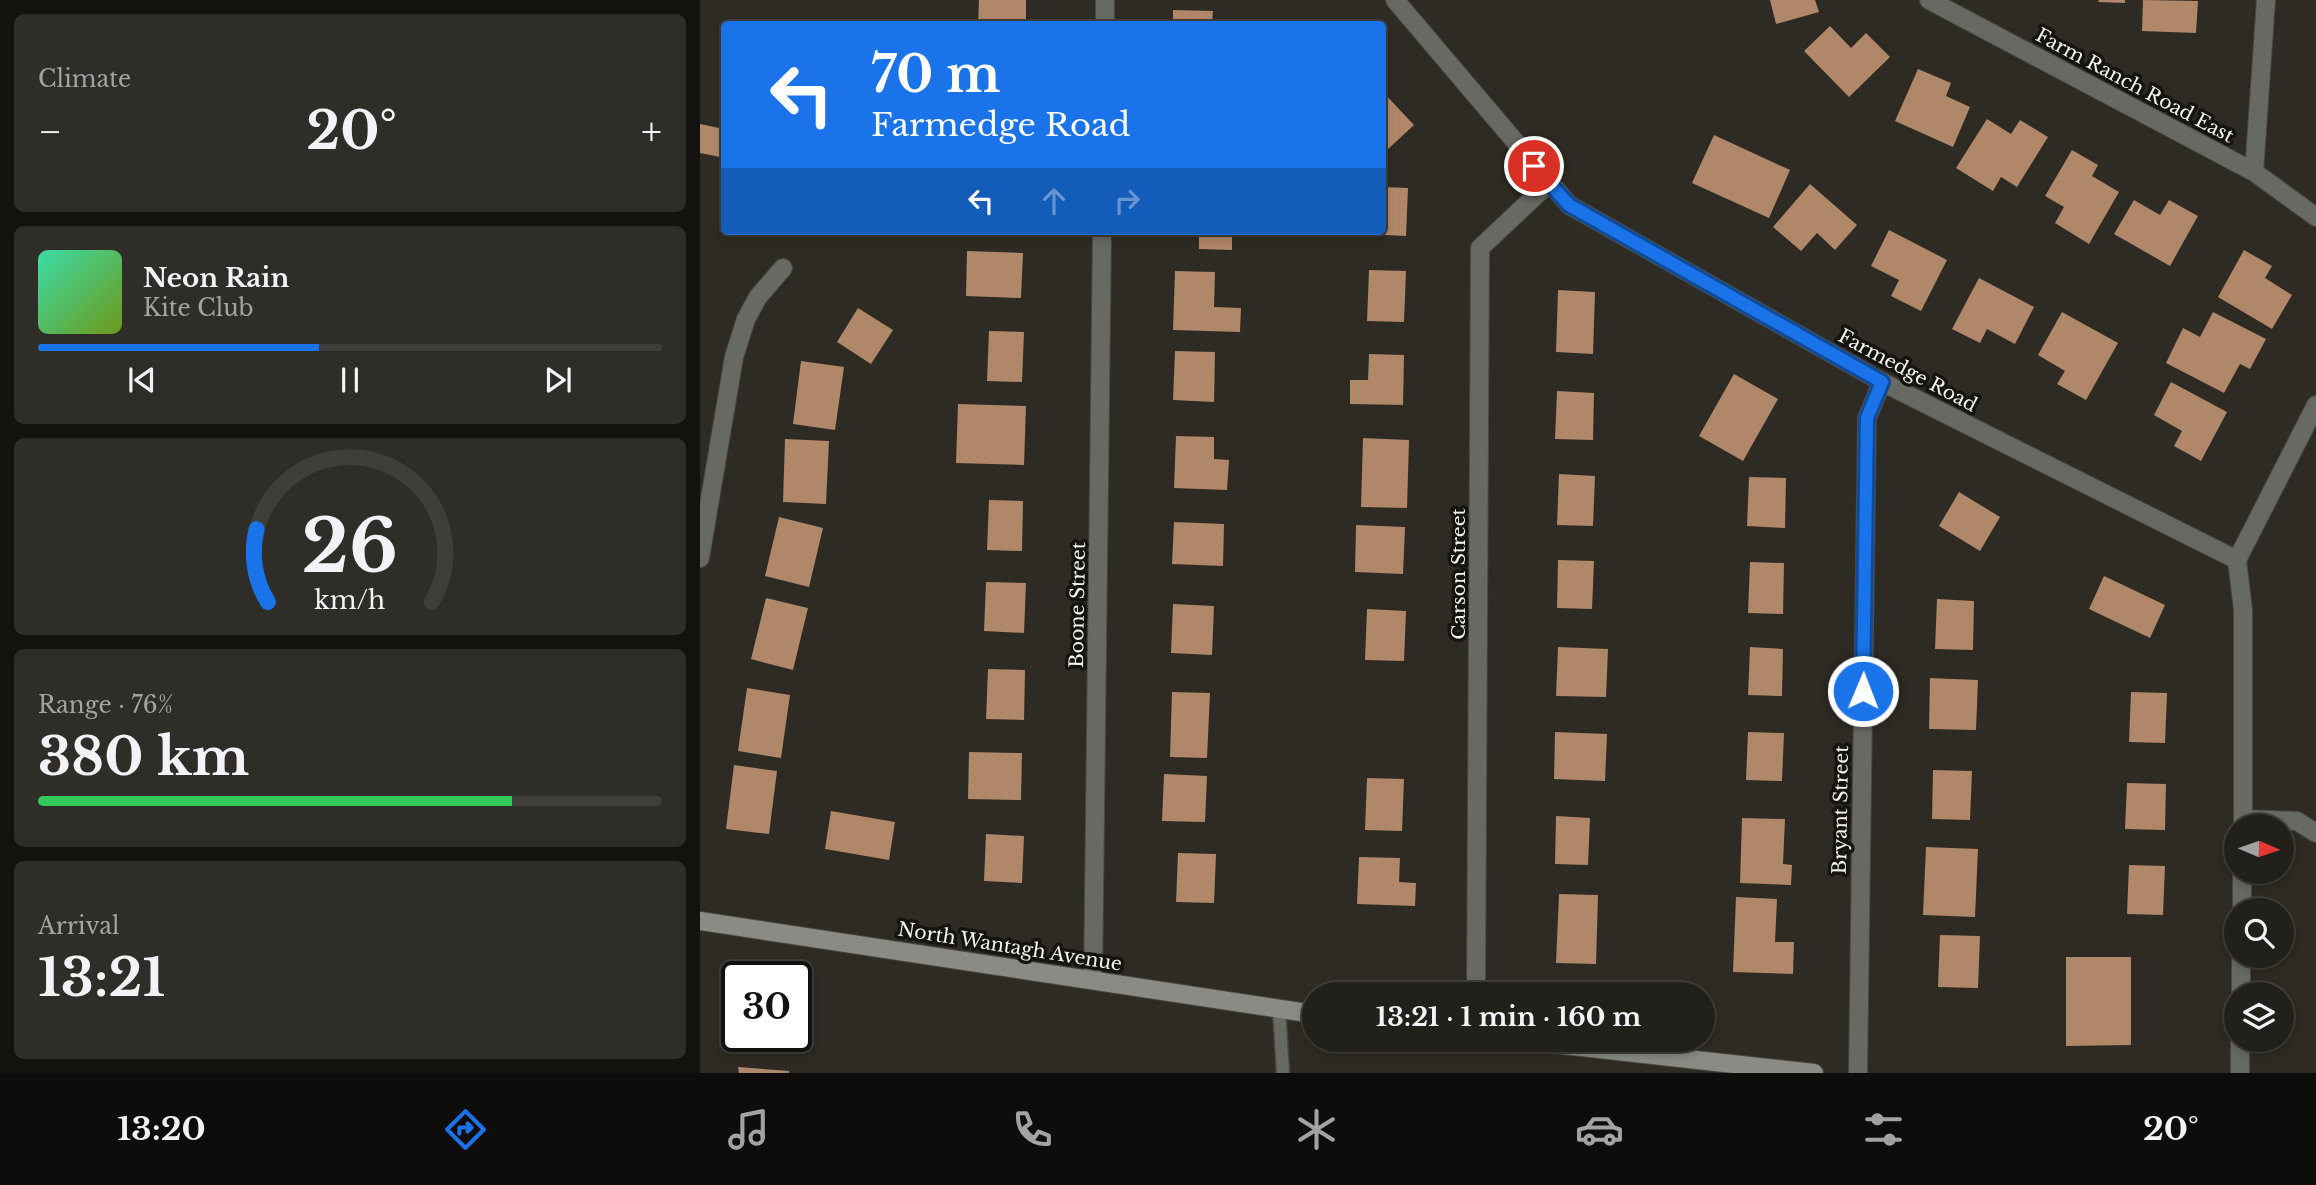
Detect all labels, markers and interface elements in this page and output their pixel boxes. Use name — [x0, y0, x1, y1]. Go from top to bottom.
street label: Farm Ranch Road East — [2032, 23, 2238, 148]
text: 70 m — [871, 44, 1001, 105]
icon: left — [756, 49, 847, 140]
text: Climate — [38, 65, 131, 93]
text: 20° — [306, 99, 397, 163]
text: Farmedge Road — [871, 105, 1130, 145]
text: − — [38, 108, 62, 155]
text: + — [641, 108, 662, 155]
pin — [1504, 136, 1564, 196]
icon: arrive — [1515, 147, 1553, 185]
icon: left — [962, 182, 1000, 220]
icon: ahead — [1035, 182, 1073, 220]
icon: right — [1108, 182, 1146, 220]
text: Neon Rain — [143, 262, 289, 294]
text: Kite Club — [143, 294, 254, 322]
street label: Farmedge Road — [1834, 324, 1981, 417]
icon: previous — [123, 361, 161, 399]
icon: pause — [331, 361, 369, 399]
icon: next — [539, 361, 577, 399]
text: 26 — [302, 502, 398, 593]
street label: Carson Street — [1447, 507, 1470, 640]
street label: Boone Street — [1065, 541, 1090, 668]
text: km/h — [315, 585, 385, 616]
position arrow — [1826, 654, 1900, 728]
text: Range · 76% — [38, 691, 173, 719]
text: 380 km — [38, 725, 249, 789]
street label: Bryant Street — [1828, 745, 1853, 875]
north arrow — [2224, 814, 2294, 884]
map controls — [2224, 814, 2294, 1052]
button: search — [2224, 898, 2294, 968]
text: Arrival — [38, 912, 119, 940]
street label: North Wantagh Avenue — [896, 917, 1124, 976]
text: 13:21 — [38, 946, 165, 1010]
speed limit sign: 30 — [721, 961, 812, 1052]
button: layers — [2224, 982, 2294, 1052]
text: 13:21 · 1 min · 160 m — [1376, 1001, 1641, 1033]
icon: directions — [441, 1105, 490, 1154]
icon: music — [724, 1105, 773, 1154]
icon: phone — [1008, 1105, 1057, 1154]
icon: climate — [1292, 1105, 1341, 1154]
icon: car — [1575, 1105, 1624, 1154]
icon: filters — [1859, 1105, 1908, 1154]
text: 13:20 — [117, 1109, 206, 1149]
text: 20° — [2143, 1109, 2199, 1149]

